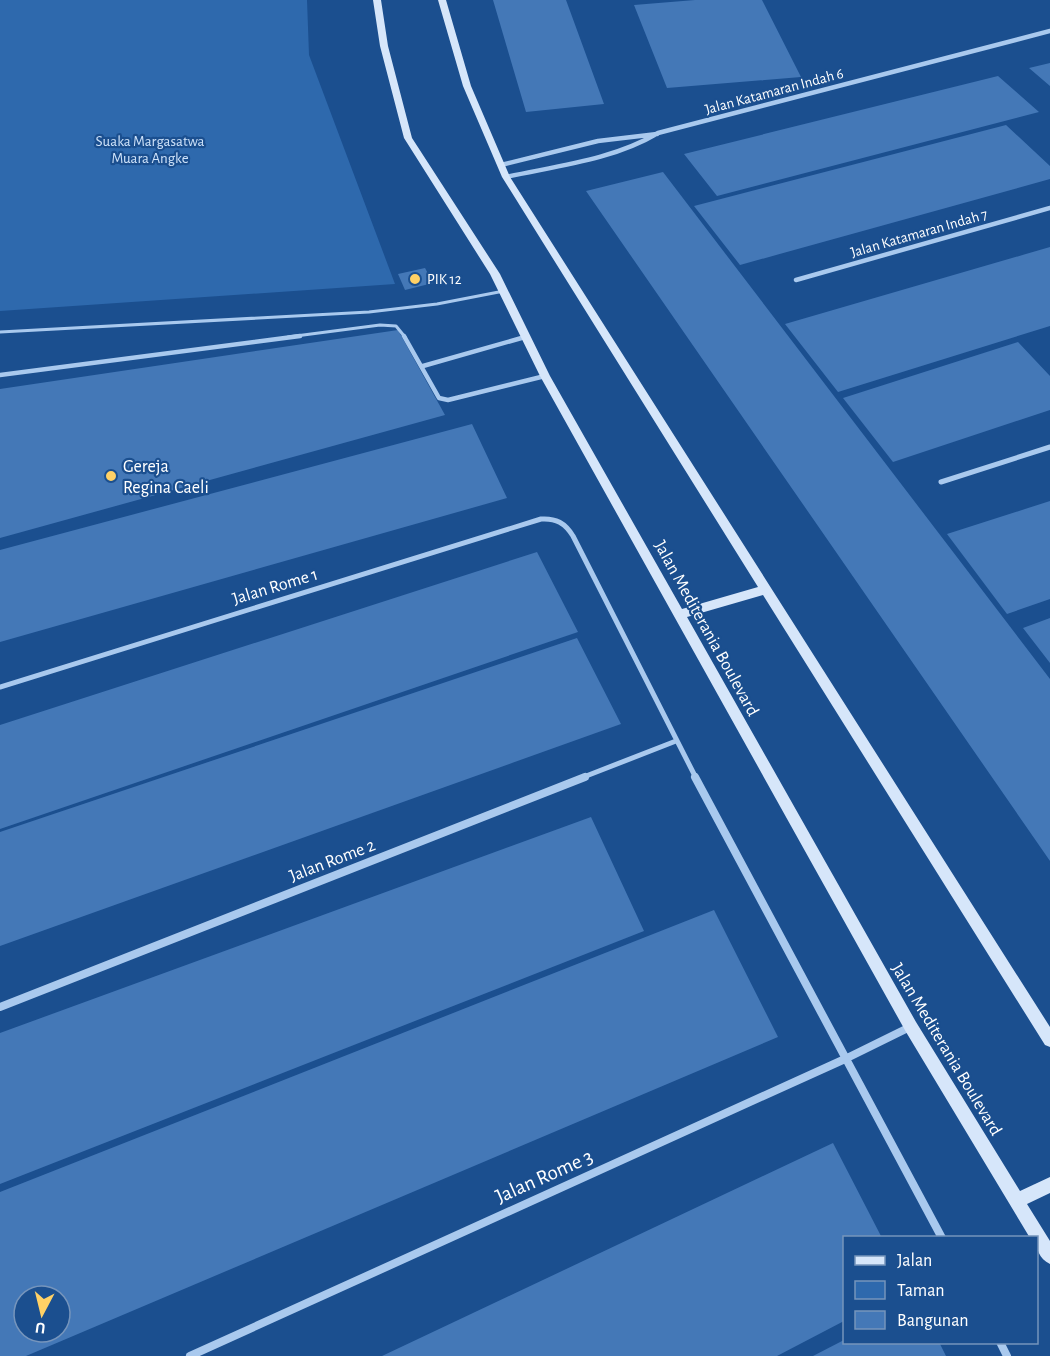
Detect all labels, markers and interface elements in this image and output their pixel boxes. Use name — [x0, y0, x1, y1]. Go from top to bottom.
street label: Jalan Katamaran Indah 6 — [703, 66, 845, 117]
park label: Suaka Margasatwa Muara Angke — [95, 134, 205, 166]
street label: Jalan Katamaran Indah 7 — [849, 207, 989, 260]
marker: PIK 12 — [408, 272, 422, 286]
place label: PIK 12 — [427, 272, 462, 287]
place label: Gereja Regina Caeli — [123, 458, 209, 497]
marker: Gereja Regina Caeli — [104, 469, 118, 483]
street label: Jalan Mediterania Boulevard — [650, 538, 762, 719]
street label: Jalan Rome 1 — [230, 565, 320, 608]
street label: Jalan Rome 2 — [287, 836, 378, 886]
street label: Jalan Mediterania Boulevard — [888, 960, 1005, 1139]
street label: Jalan Rome 3 — [492, 1146, 596, 1207]
legend — [843, 1236, 1038, 1344]
text: Jalan — [897, 1252, 932, 1270]
text: Taman — [897, 1282, 945, 1300]
north arrow — [12, 1284, 72, 1344]
text: Bangunan — [897, 1312, 969, 1330]
text: U — [34, 1319, 46, 1336]

